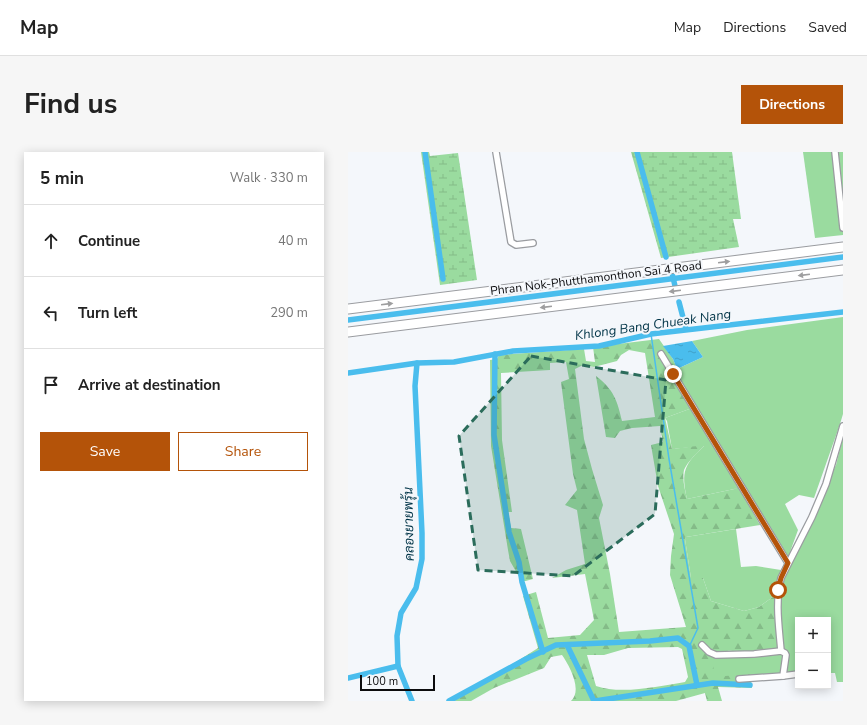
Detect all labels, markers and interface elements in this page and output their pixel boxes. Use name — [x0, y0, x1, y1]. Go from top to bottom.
text: Map — [20, 15, 58, 41]
text: Map — [674, 18, 701, 37]
text: Directions — [723, 18, 786, 37]
text: Saved — [808, 18, 847, 37]
text: Find us — [24, 85, 118, 123]
button: Directions — [741, 85, 843, 124]
text: 5 min — [40, 167, 84, 190]
text: Walk · 330 m — [230, 169, 308, 187]
icon: ahead — [40, 230, 62, 252]
text: Continue — [78, 231, 140, 251]
text: 40 m — [278, 232, 308, 250]
street label: Phran Nok-Phutthamonthon Sai 4 Road — [489, 257, 703, 299]
one-way arrow — [718, 259, 730, 265]
one-way arrow — [798, 271, 810, 278]
one-way arrow — [669, 288, 681, 294]
one-way arrow — [381, 301, 393, 308]
icon: left — [40, 302, 62, 324]
text: Turn left — [78, 303, 137, 323]
text: 290 m — [270, 304, 308, 322]
one-way arrow — [540, 304, 552, 310]
water label: Khlong Bang Chueak Nang — [574, 305, 733, 345]
route end — [664, 365, 682, 383]
icon: arrive — [40, 374, 62, 396]
text: Arrive at destination — [78, 375, 221, 395]
button: Save — [40, 432, 170, 471]
button: Share — [178, 432, 308, 471]
water label: คลองยายพรุ้น — [399, 486, 419, 561]
route start — [769, 581, 787, 599]
map controls — [795, 617, 831, 689]
button: + — [795, 617, 831, 653]
button: − — [795, 653, 831, 689]
scale bar — [360, 673, 435, 692]
text: 100 m — [366, 674, 398, 689]

